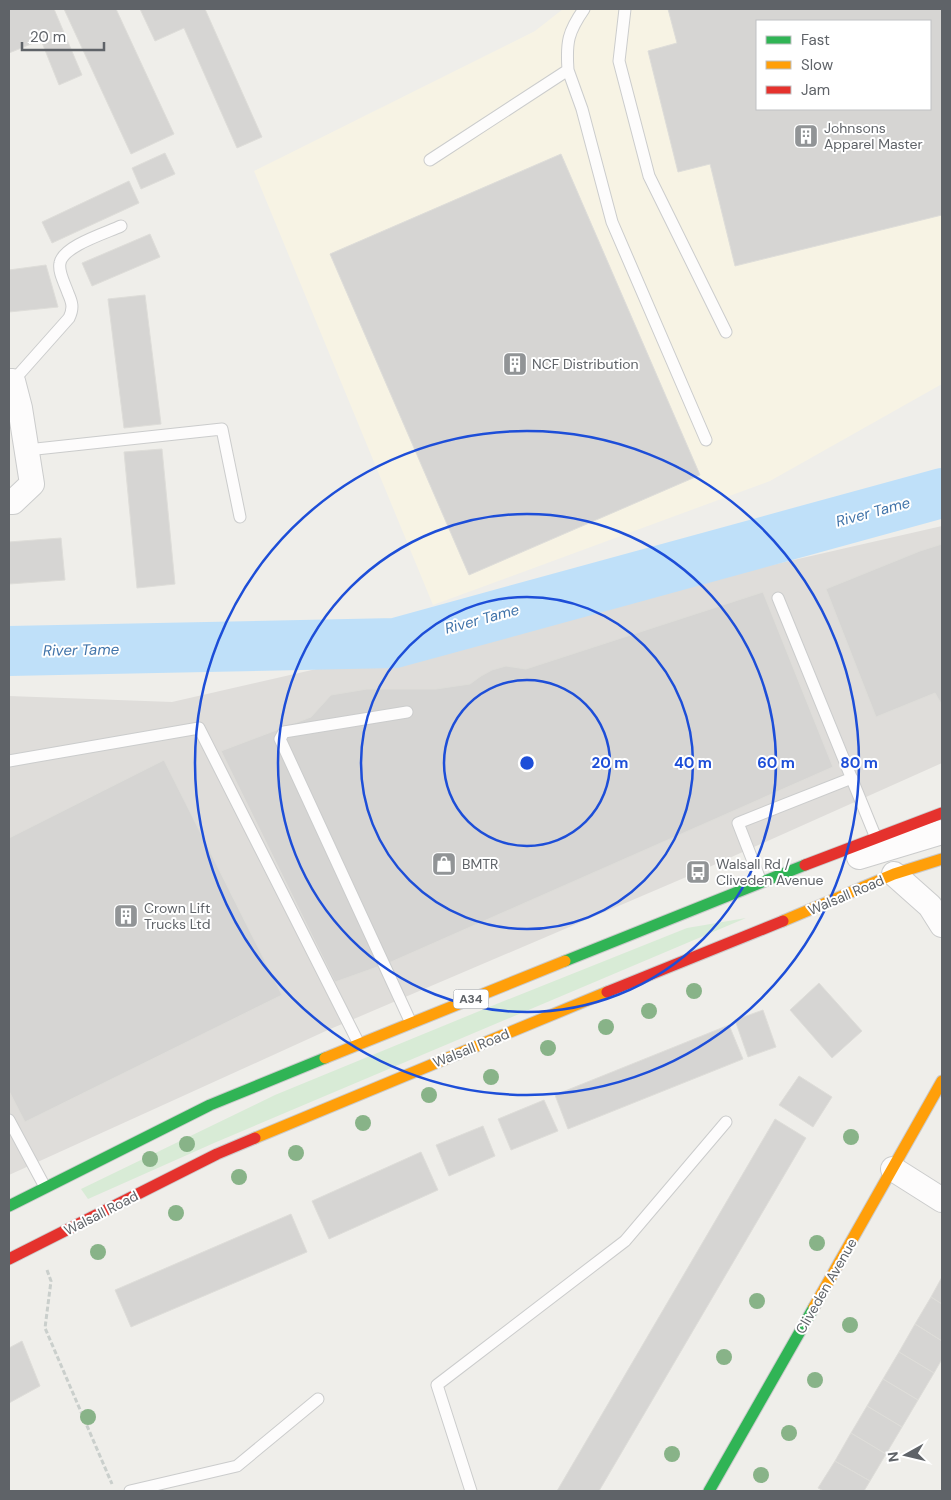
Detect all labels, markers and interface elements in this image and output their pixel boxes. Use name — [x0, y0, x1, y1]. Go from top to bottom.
scale bar — [22, 20, 105, 52]
legend — [756, 20, 931, 110]
text: 20 m — [30, 27, 66, 47]
text: Fast — [801, 30, 830, 50]
text: Slow — [801, 55, 834, 75]
text: Jam — [801, 80, 830, 100]
place label: Johnsons Apparel Master — [824, 119, 923, 153]
building icon: Johnsons Apparel Master — [793, 123, 819, 149]
building icon: NCF Distribution — [502, 351, 528, 377]
place label: NCF Distribution — [532, 355, 639, 373]
water label: River Tame — [834, 492, 913, 532]
water label: River Tame — [443, 599, 522, 639]
water label: River Tame — [43, 639, 120, 661]
text: 20 m — [592, 753, 628, 773]
text: 40 m — [674, 753, 712, 773]
text: 60 m — [757, 753, 795, 773]
text: 80 m — [840, 753, 878, 773]
centre of rings — [518, 754, 536, 772]
shop icon: BMTR — [431, 851, 457, 877]
place label: BMTR — [462, 855, 498, 873]
place label: Walsall Rd / Cliveden Avenue — [716, 855, 824, 889]
bus stop icon: Walsall Rd / Cliveden Avenue — [685, 859, 711, 885]
street label: Walsall Road — [805, 871, 887, 919]
place label: Crown Lift Trucks Ltd — [144, 899, 210, 933]
building icon: Crown Lift Trucks Ltd — [113, 903, 139, 929]
road number: A34 — [454, 990, 488, 1009]
street label: Walsall Road — [430, 1025, 512, 1071]
street label: Walsall Road — [61, 1187, 141, 1239]
street label: Cliveden Avenue — [791, 1235, 861, 1337]
north arrow — [881, 1430, 931, 1480]
text: N — [884, 1450, 903, 1463]

